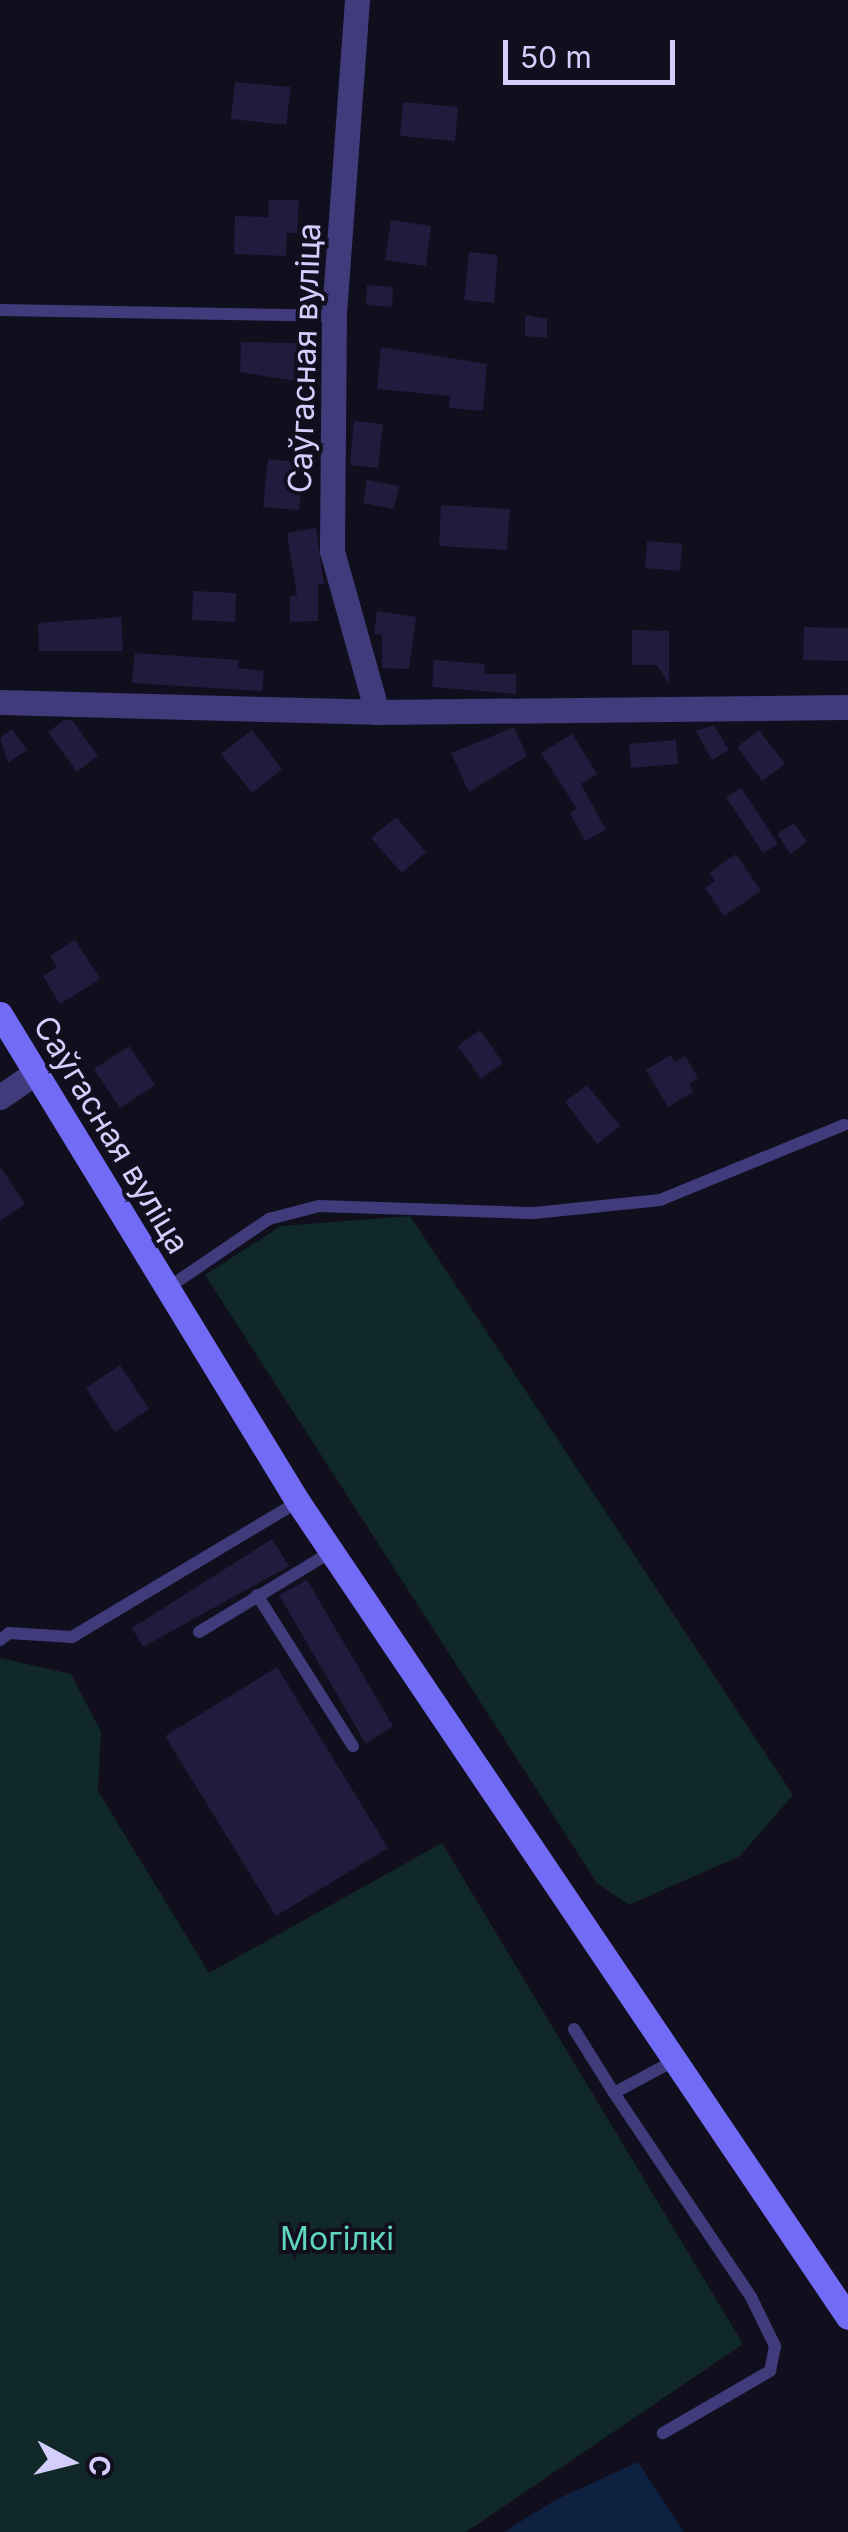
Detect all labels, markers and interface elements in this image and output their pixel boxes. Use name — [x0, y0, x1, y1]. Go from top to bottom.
scale bar — [508, 20, 680, 82]
text: 50 m — [520, 39, 592, 75]
street label: Саўгасная вуліца — [281, 222, 329, 494]
street label: Саўгасная вуліца — [25, 1009, 197, 1261]
park label: Могілкі — [280, 2220, 394, 2258]
north arrow — [20, 2412, 120, 2512]
text: С — [82, 2453, 118, 2478]

